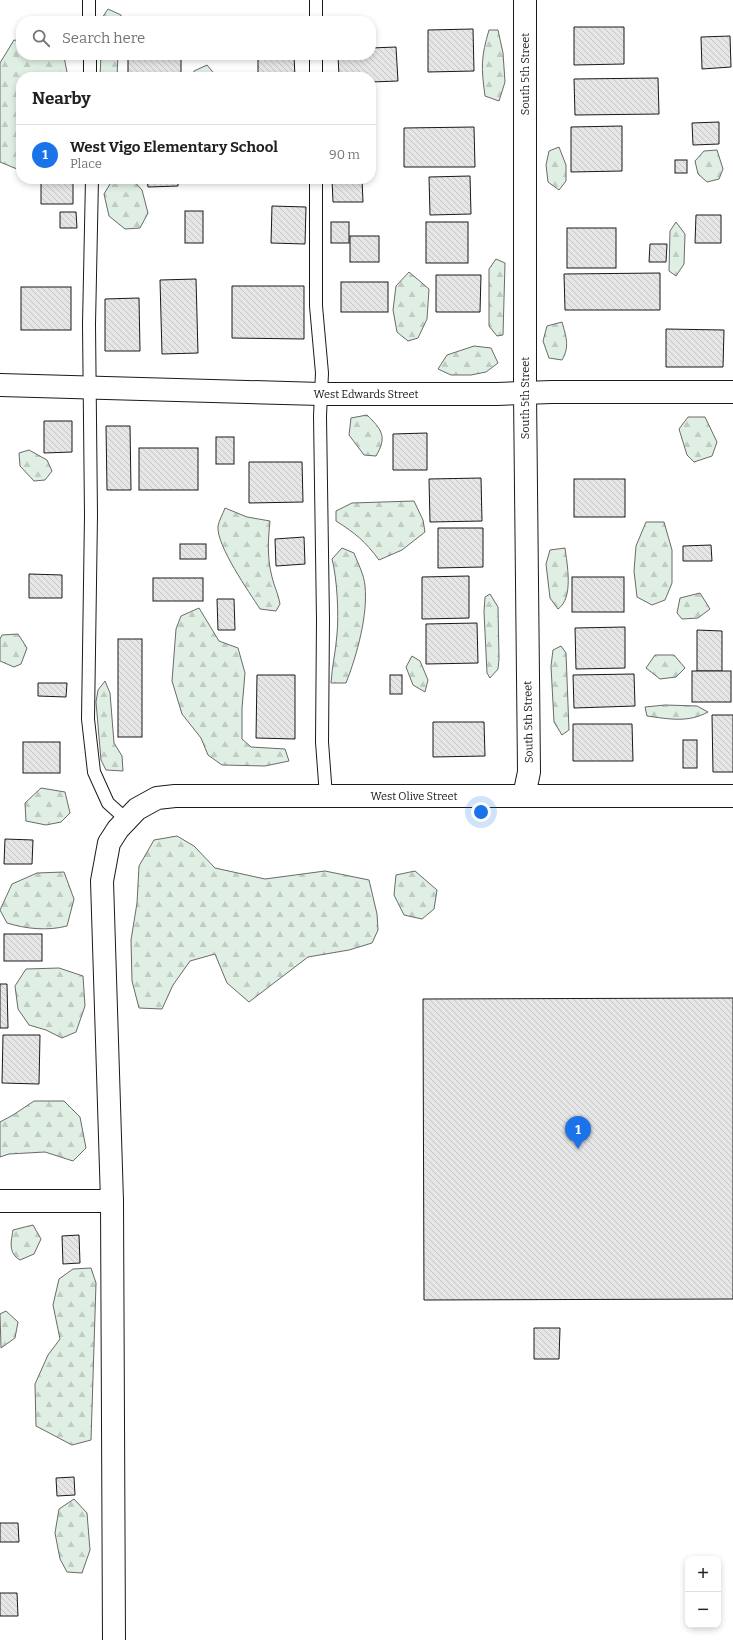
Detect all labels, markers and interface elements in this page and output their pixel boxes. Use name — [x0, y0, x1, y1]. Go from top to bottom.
search box — [16, 16, 376, 60]
icon: search — [30, 27, 52, 49]
text: Search here — [62, 29, 145, 47]
street label: South 5th Street — [519, 33, 532, 115]
text: Nearby — [32, 88, 91, 109]
text: West Vigo Elementary School — [70, 138, 278, 156]
text: 1 — [42, 147, 48, 162]
text: 90 m — [329, 147, 360, 162]
text: Place — [70, 156, 102, 171]
street label: South 5th Street — [519, 357, 532, 439]
street label: West Edwards Street — [313, 388, 419, 401]
street label: South 5th Street — [521, 681, 536, 763]
street label: West Olive Street — [370, 790, 458, 803]
your location — [471, 802, 491, 822]
pin: 1 — [565, 1116, 591, 1149]
map controls — [685, 1556, 721, 1628]
button: + — [685, 1556, 721, 1592]
button: − — [685, 1592, 721, 1628]

